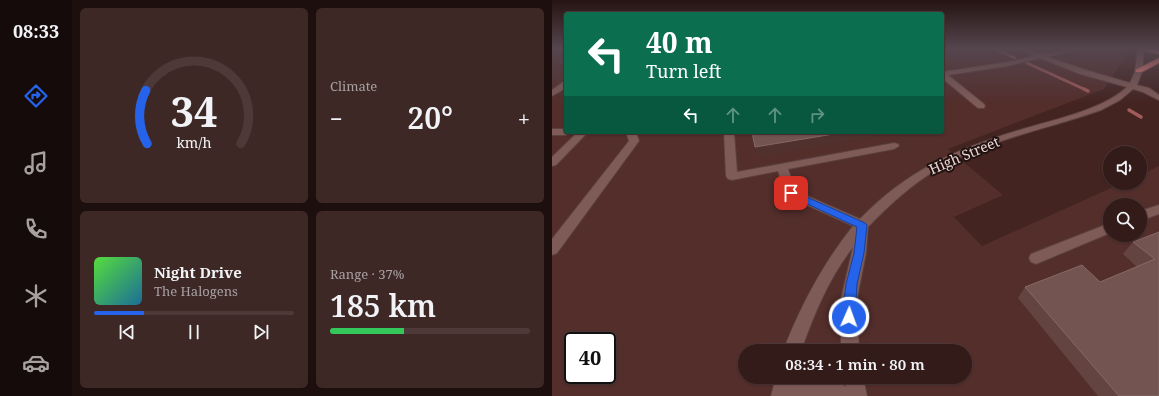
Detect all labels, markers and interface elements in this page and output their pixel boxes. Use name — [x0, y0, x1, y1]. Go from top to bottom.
text: 08:33 — [13, 19, 59, 43]
text: 40 m — [646, 23, 713, 61]
icon: left — [580, 28, 632, 80]
text: Turn left — [646, 59, 721, 83]
text: Climate — [330, 77, 377, 95]
icon: directions — [22, 82, 50, 110]
text: 34 — [170, 82, 218, 138]
text: 20° — [407, 97, 453, 138]
text: − — [330, 103, 343, 133]
text: + — [518, 103, 530, 133]
icon: left — [680, 104, 702, 126]
icon: ahead — [722, 104, 744, 126]
icon: ahead — [764, 104, 786, 126]
icon: right — [806, 104, 828, 126]
text: km/h — [176, 132, 212, 151]
street label: High Street — [926, 132, 1002, 178]
map controls — [1103, 146, 1147, 242]
button: sound — [1103, 146, 1147, 190]
icon: music — [22, 149, 50, 177]
pin — [774, 176, 808, 210]
icon: arrive — [780, 182, 802, 204]
button: search — [1103, 198, 1147, 242]
icon: phone — [22, 215, 50, 243]
text: Night Drive — [154, 262, 242, 282]
text: Range · 37% — [330, 265, 404, 283]
icon: climate — [22, 282, 50, 310]
text: The Halogens — [154, 282, 238, 300]
text: 185 km — [330, 285, 436, 326]
position arrow — [828, 296, 870, 338]
icon: previous — [116, 321, 138, 343]
icon: pause — [183, 321, 205, 343]
icon: next — [250, 321, 272, 343]
speed limit sign: 40 — [564, 332, 616, 384]
icon: car — [22, 349, 50, 377]
text: 08:34 · 1 min · 80 m — [785, 354, 925, 374]

